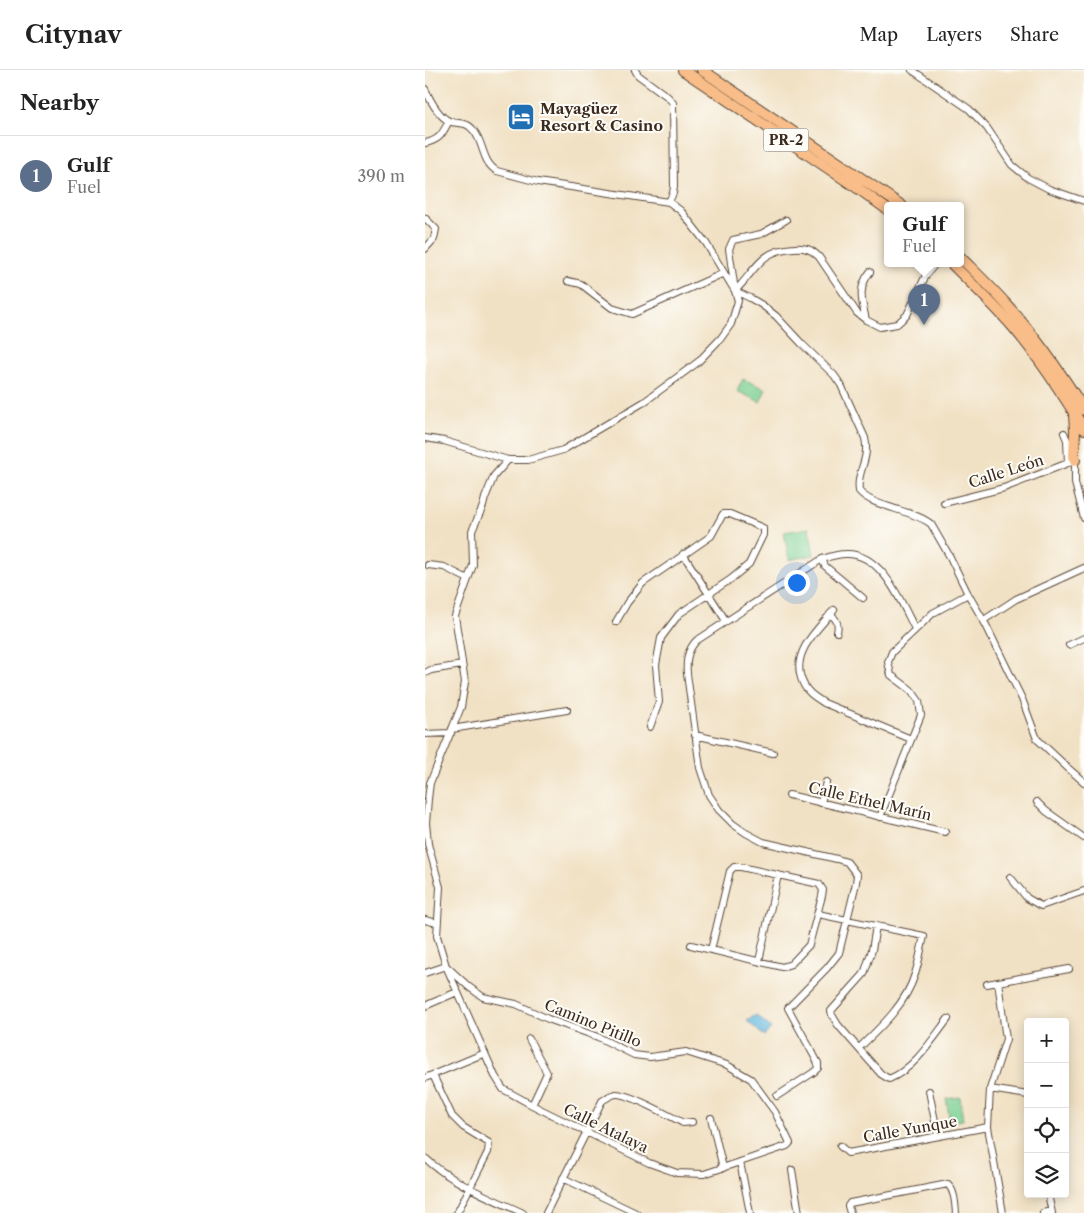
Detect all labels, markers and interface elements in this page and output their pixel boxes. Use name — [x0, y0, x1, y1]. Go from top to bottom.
text: Citynav — [25, 20, 122, 49]
text: Map — [860, 24, 898, 46]
text: Layers — [926, 24, 982, 46]
text: Share — [1010, 24, 1059, 46]
text: Nearby — [20, 90, 99, 115]
place label: Mayagüez Resort & Casino — [540, 99, 663, 135]
hotel icon: Mayagüez Resort & Casino — [506, 102, 536, 132]
road number: PR-2 — [763, 128, 809, 152]
text: Gulf — [67, 154, 110, 177]
text: 1 — [32, 166, 40, 186]
text: 390 m — [358, 166, 405, 186]
text: Fuel — [67, 177, 101, 197]
popup — [884, 202, 964, 267]
text: Gulf — [902, 213, 946, 236]
text: Fuel — [902, 236, 936, 256]
pin: 1 — [908, 284, 940, 325]
street label: Calle León — [966, 450, 1046, 492]
your location — [784, 570, 810, 596]
street label: Calle Ethel Marín — [807, 778, 934, 825]
street label: Camino Pitillo — [542, 995, 644, 1051]
map controls — [1024, 1018, 1069, 1198]
button: + — [1024, 1018, 1069, 1063]
button: − — [1024, 1063, 1069, 1108]
street label: Calle Atalaya — [560, 1099, 652, 1157]
button: locate — [1024, 1108, 1069, 1153]
street label: Calle Yunque — [862, 1111, 958, 1147]
button: layers — [1024, 1153, 1069, 1198]

